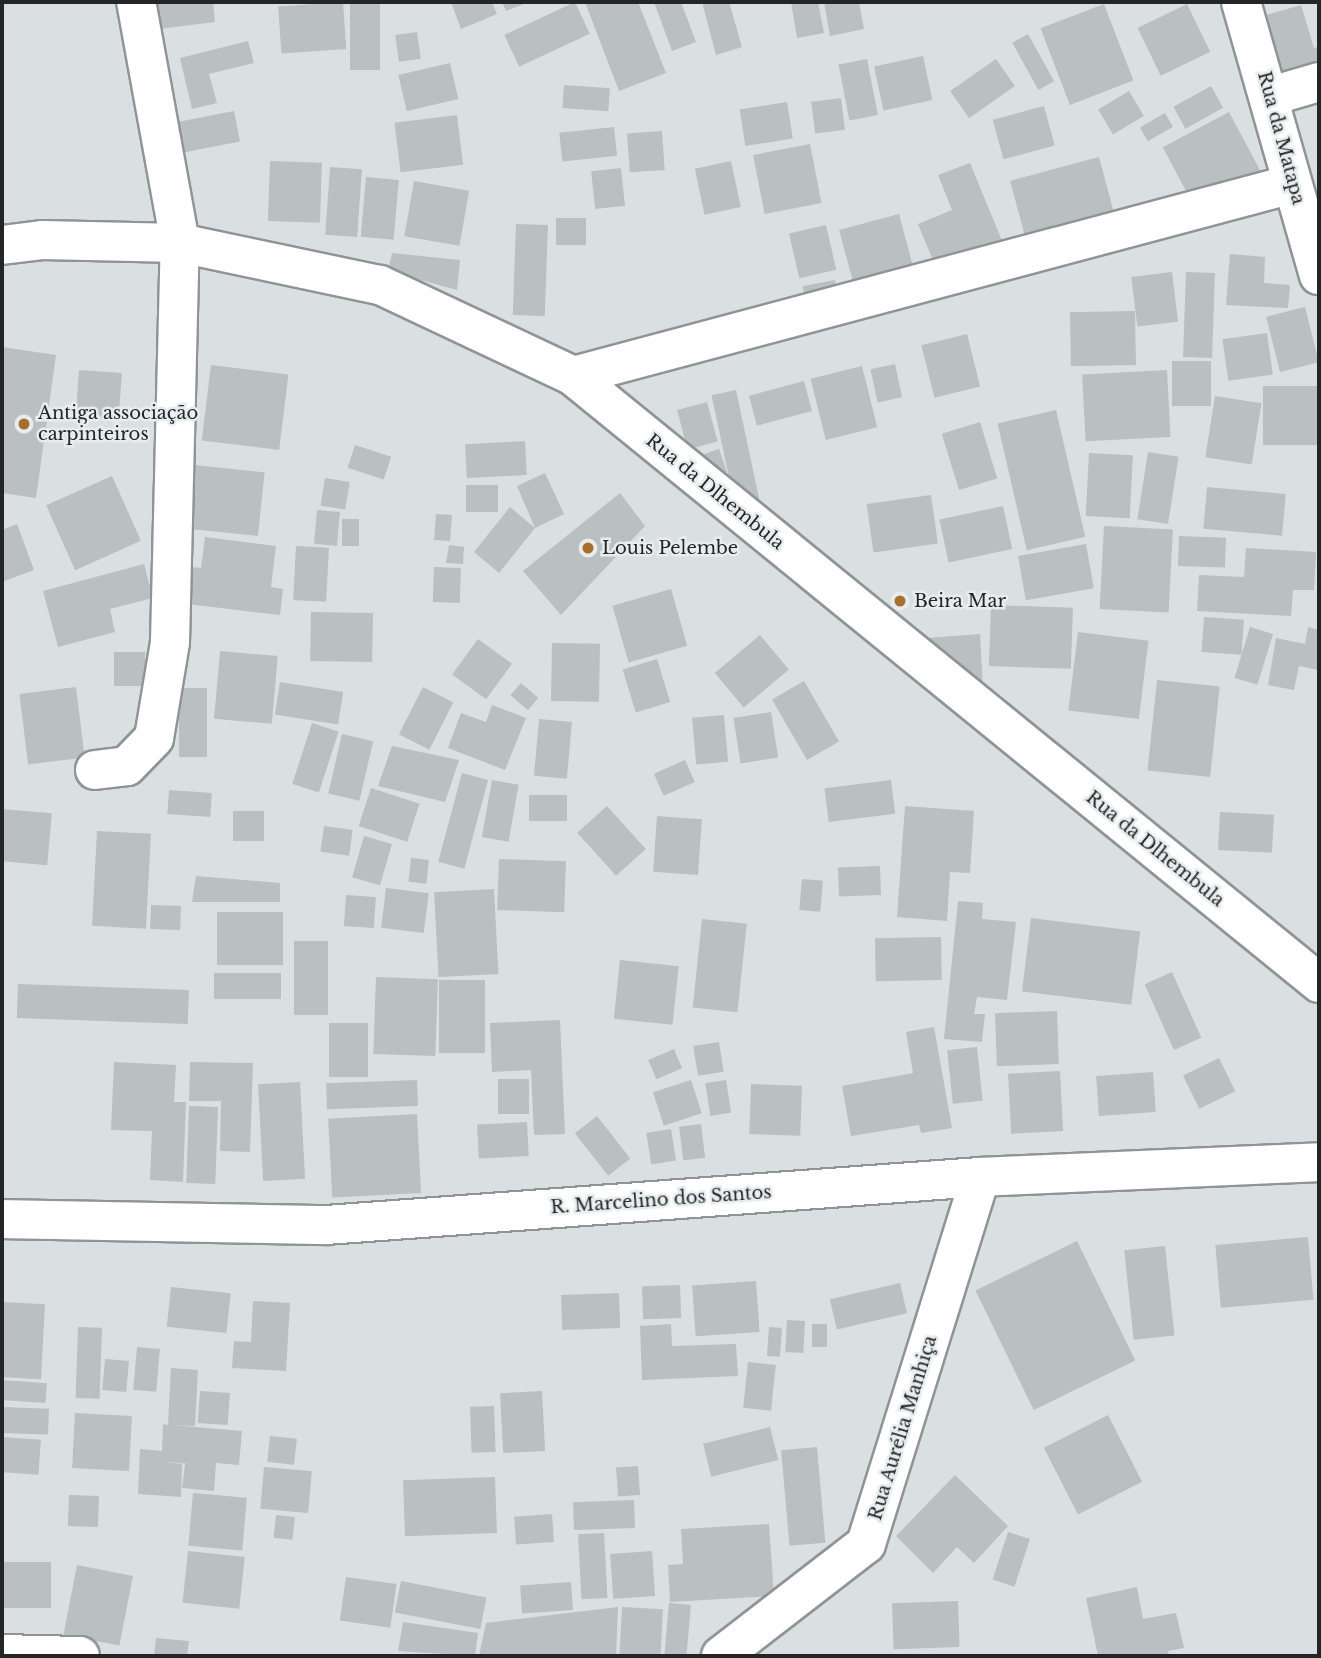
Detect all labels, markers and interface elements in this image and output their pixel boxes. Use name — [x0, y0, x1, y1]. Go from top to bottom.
street label: Rua da Matapa — [1253, 69, 1309, 207]
place label: Antiga associação carpinteiros — [38, 403, 198, 446]
marker: Antiga associação carpinteiros — [16, 416, 32, 432]
street label: Rua da Dlhembula — [641, 430, 789, 554]
place label: Louis Pelembe — [602, 537, 738, 559]
marker: Louis Pelembe — [580, 540, 596, 556]
place label: Beira Mar — [914, 590, 1006, 612]
marker: Beira Mar — [892, 593, 908, 609]
street label: Rua da Dlhembula — [1081, 787, 1229, 911]
street label: R. Marcelino dos Santos — [550, 1182, 772, 1218]
street label: Rua Aurélia Manhiça — [864, 1333, 942, 1523]

